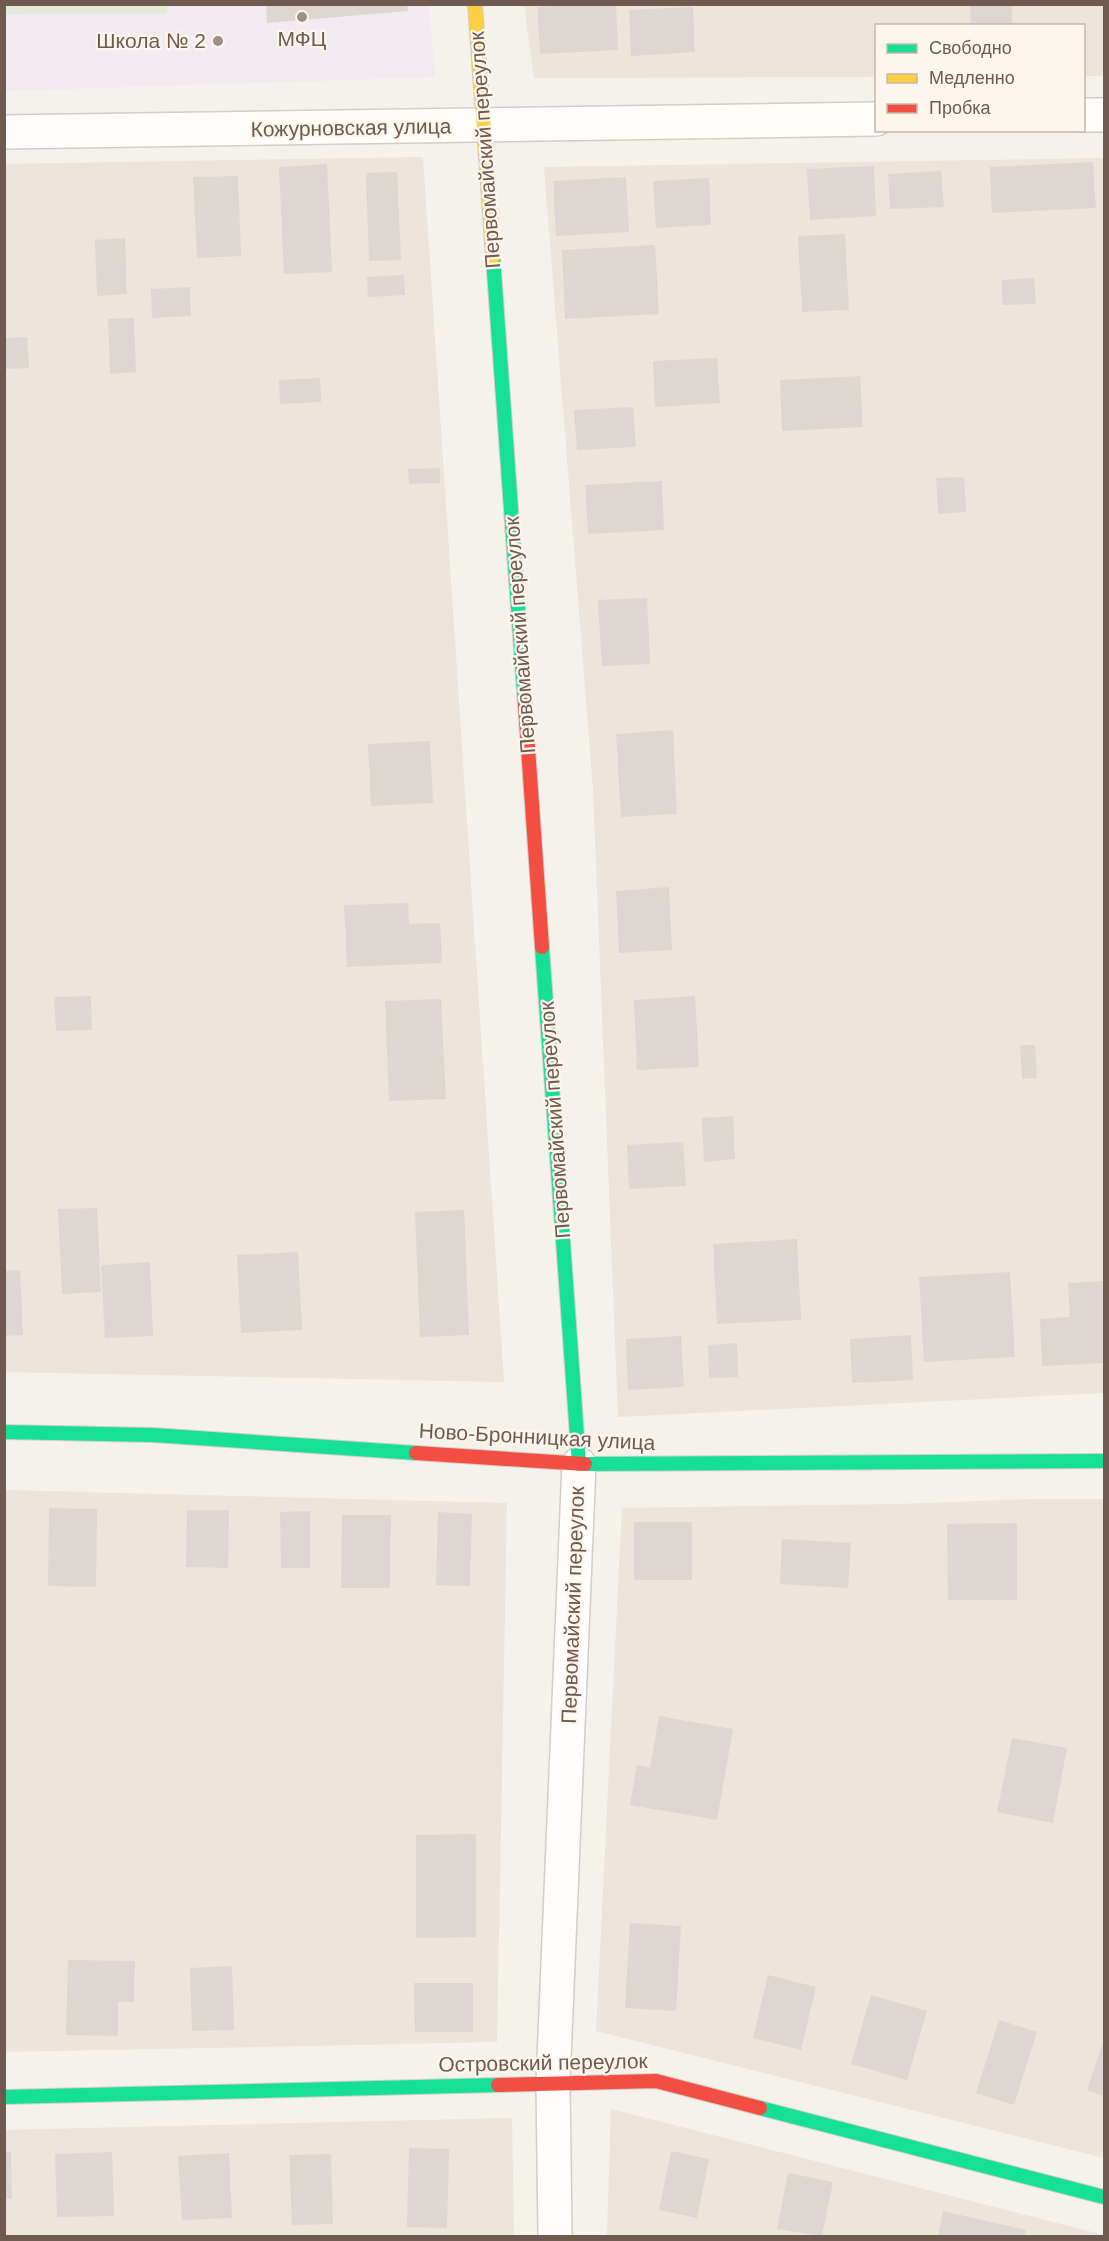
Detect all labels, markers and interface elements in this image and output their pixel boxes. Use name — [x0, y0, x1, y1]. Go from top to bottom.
marker: МФЦ — [295, 10, 309, 24]
legend — [875, 24, 1085, 132]
place label: МФЦ — [278, 27, 327, 50]
place label: Школа № 2 — [96, 29, 206, 52]
street label: Первомайский переулок — [465, 30, 504, 269]
marker: Школа № 2 — [211, 34, 225, 48]
text: Свободно — [929, 38, 1012, 58]
text: Медленно — [929, 68, 1015, 88]
text: Пробка — [929, 98, 992, 118]
street label: Кожурновская улица — [250, 114, 452, 141]
street label: Первомайский переулок — [500, 515, 539, 754]
street label: Первомайский переулок — [535, 1000, 574, 1239]
street label: Ново-Бронницкая улица — [418, 1419, 656, 1454]
street label: Первомайский переулок — [557, 1485, 588, 1724]
street label: Островский переулок — [438, 2049, 649, 2076]

